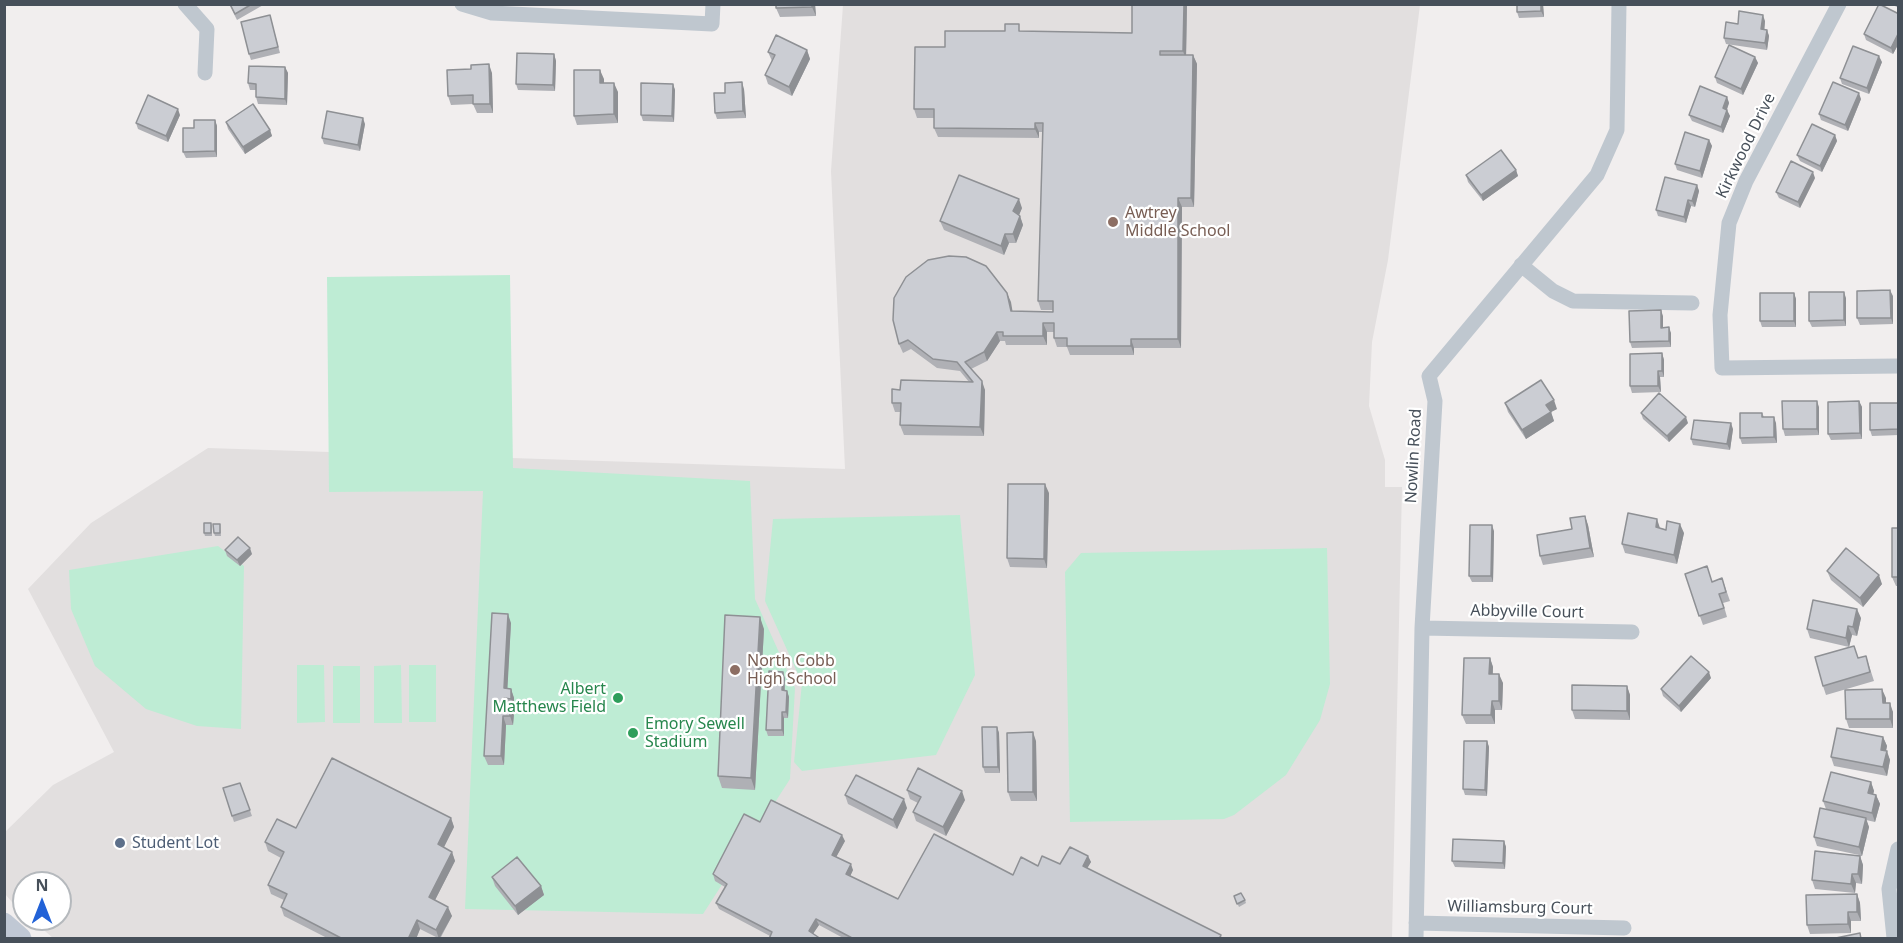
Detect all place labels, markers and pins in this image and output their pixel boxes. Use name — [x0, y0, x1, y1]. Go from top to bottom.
place label: Awtrey Middle School — [1125, 203, 1230, 241]
marker: Awtrey Middle School — [1106, 215, 1120, 229]
place label: North Cobb High School — [747, 651, 837, 689]
marker: North Cobb High School — [728, 663, 742, 677]
place label: Albert Matthews Field — [493, 679, 606, 717]
marker: Albert Matthews Field — [611, 691, 625, 705]
place label: Emory Sewell Stadium — [645, 714, 745, 752]
marker: Emory Sewell Stadium — [626, 726, 640, 740]
place label: Student Lot — [132, 833, 219, 853]
marker: Student Lot — [113, 836, 127, 850]

